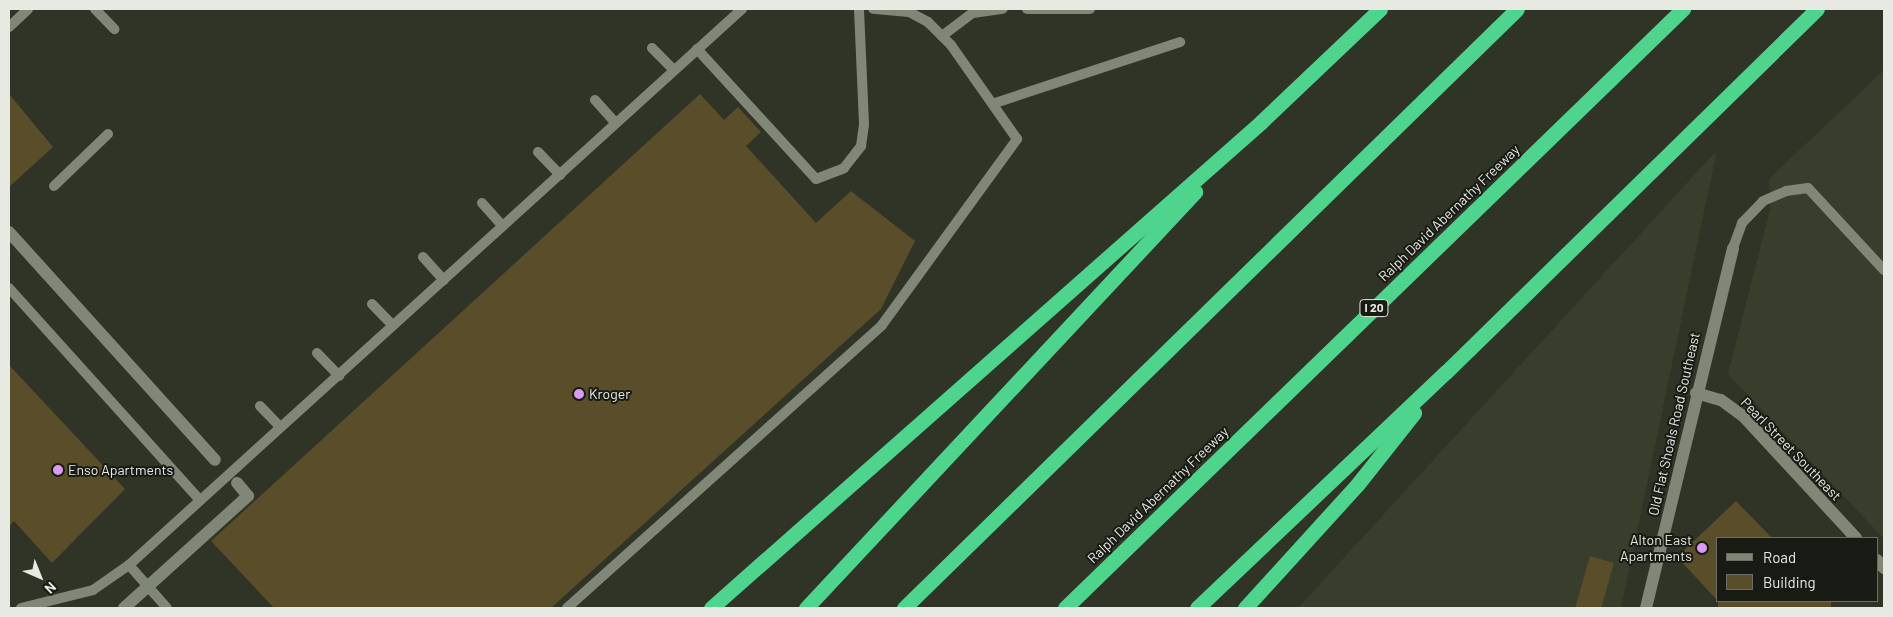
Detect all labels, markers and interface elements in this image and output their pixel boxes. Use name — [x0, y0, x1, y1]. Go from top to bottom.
street label: Ralph David Abernathy Freeway — [1375, 141, 1523, 285]
road number: I 20 — [1359, 298, 1389, 318]
street label: Old Flat Shoals Road Southeast — [1645, 331, 1703, 517]
place label: Kroger — [589, 386, 630, 402]
marker: Kroger — [573, 388, 585, 400]
street label: Pearl Street Southeast — [1737, 394, 1845, 504]
street label: Ralph David Abernathy Freeway — [1084, 423, 1232, 567]
place label: Enso Apartments — [68, 462, 173, 478]
marker: Enso Apartments — [52, 464, 64, 476]
place label: Alton East Apartments — [1620, 532, 1692, 564]
legend — [1716, 537, 1878, 602]
marker: Alton East Apartments — [1696, 542, 1708, 554]
text: Road — [1763, 548, 1796, 566]
north arrow — [15, 552, 65, 602]
text: Building — [1763, 573, 1816, 591]
text: N — [42, 579, 60, 597]

